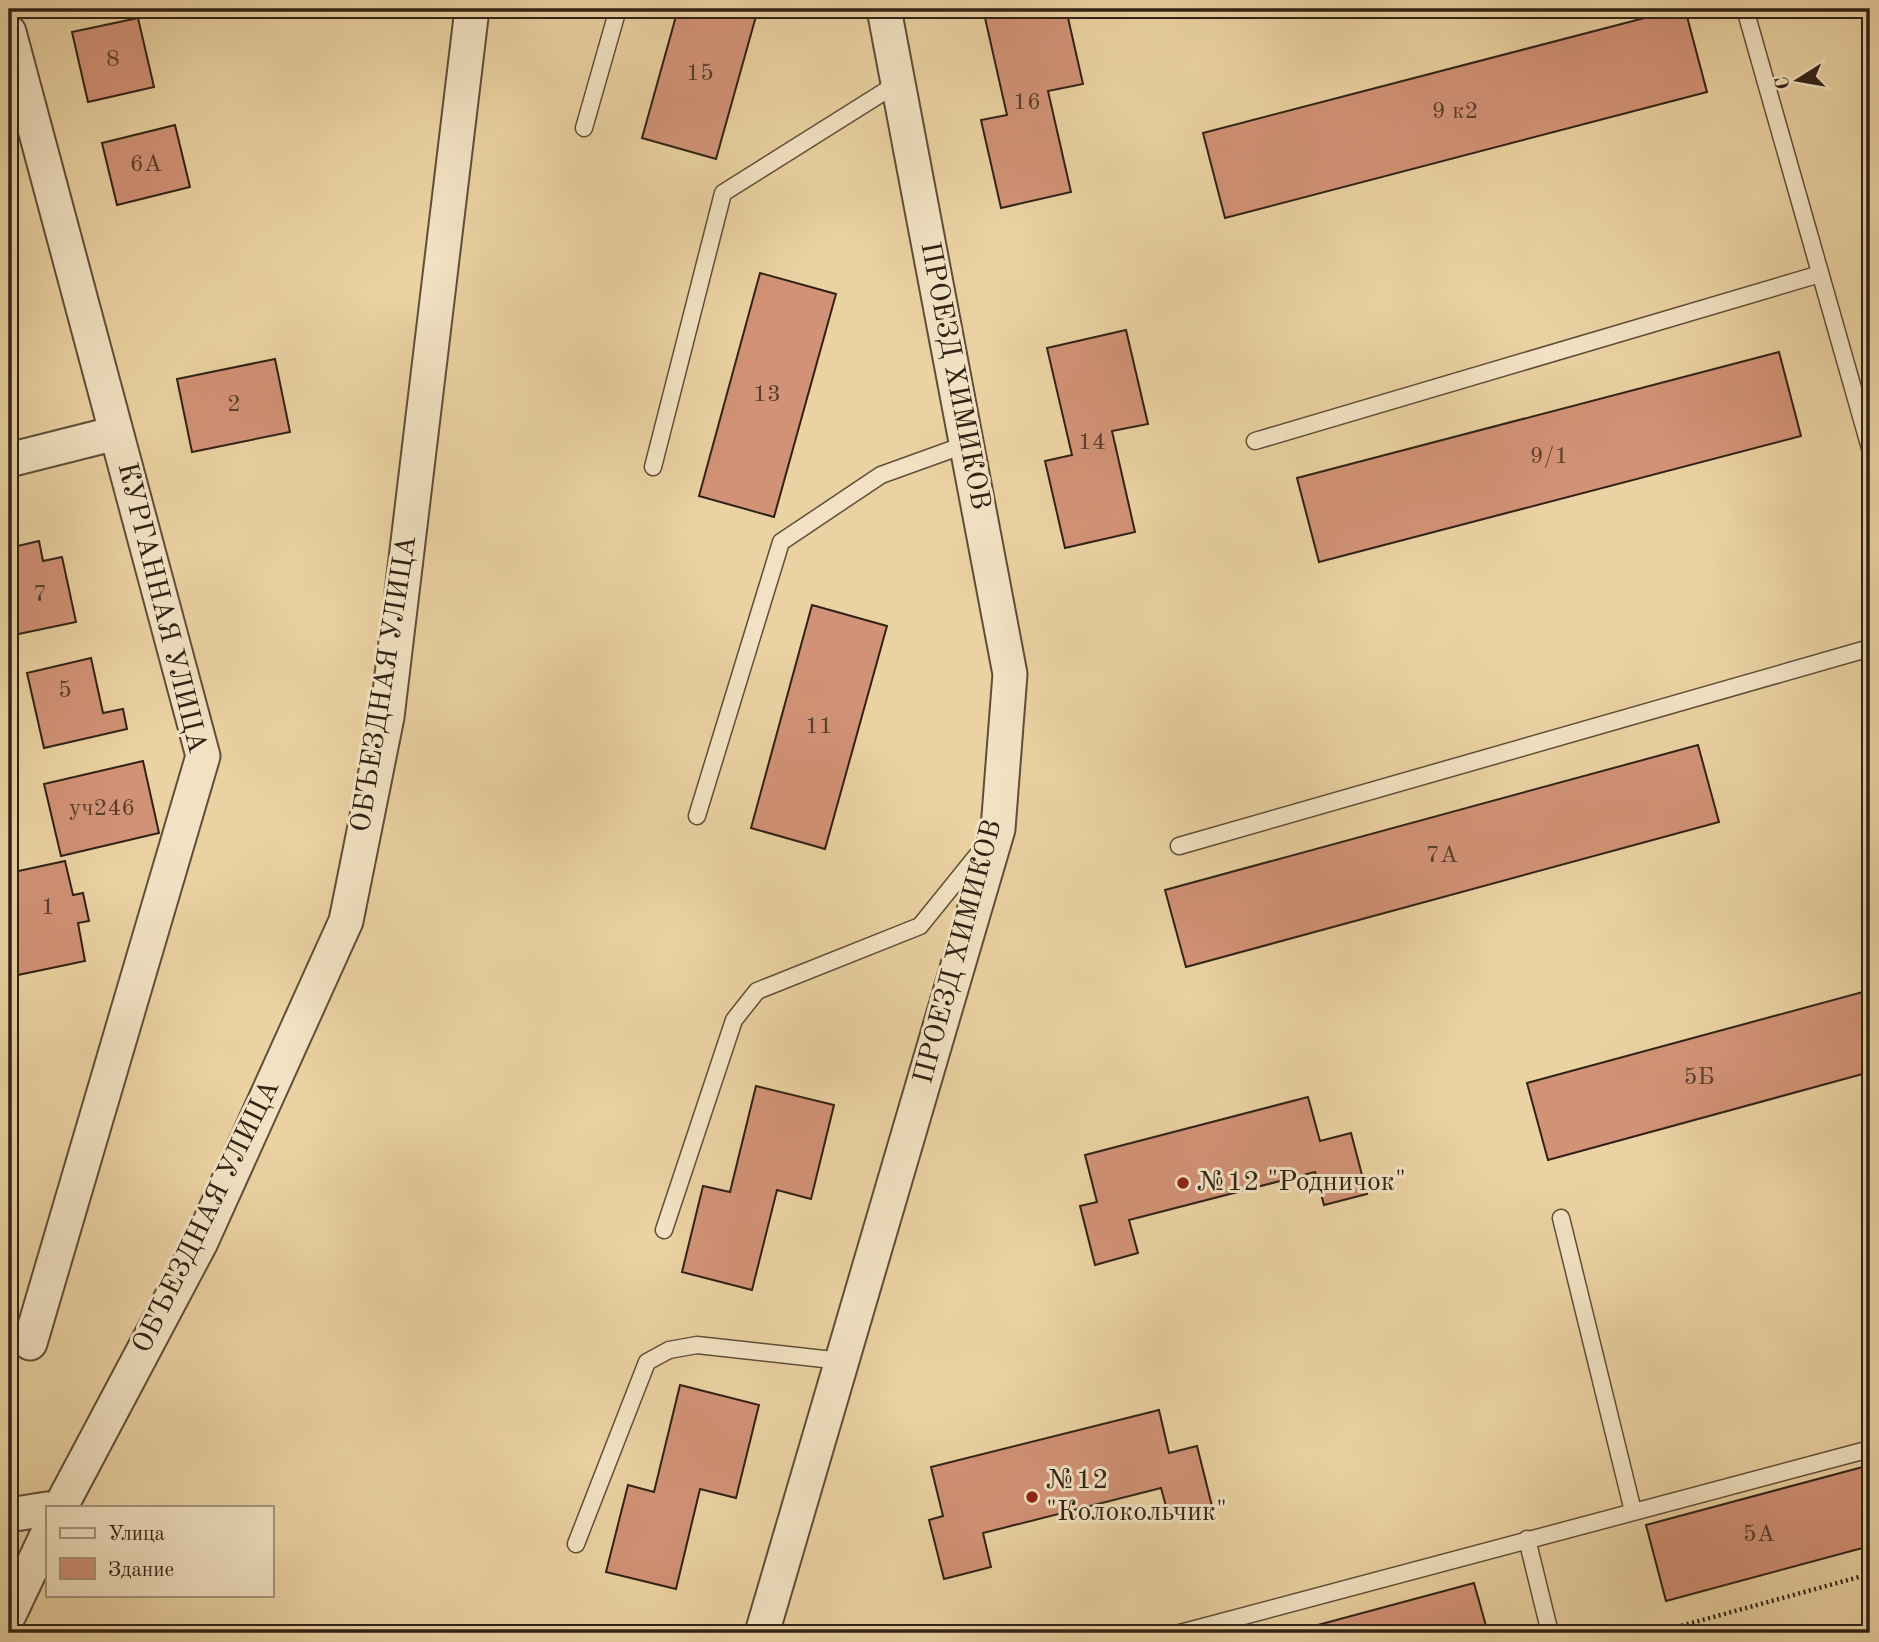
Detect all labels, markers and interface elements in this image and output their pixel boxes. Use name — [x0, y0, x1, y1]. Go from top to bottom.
north arrow — [1764, 46, 1834, 116]
house number: 8 — [106, 48, 120, 72]
house number: 15 — [686, 62, 714, 86]
text: С — [1773, 75, 1794, 91]
house number: 16 — [1013, 91, 1041, 115]
house number: 9 к2 — [1432, 100, 1478, 124]
house number: 6А — [130, 153, 162, 177]
street label: ПРОЕЗД ХИМИКОВ — [914, 240, 994, 512]
house number: 13 — [753, 383, 781, 407]
house number: 2 — [227, 393, 241, 417]
house number: 14 — [1078, 431, 1106, 455]
house number: 9/1 — [1530, 445, 1568, 469]
street label: КУРГАННАЯ УЛИЦА — [111, 460, 211, 756]
street label: ОБЪЕЗДНАЯ УЛИЦА — [348, 534, 422, 834]
house number: 7 — [33, 583, 47, 607]
house number: 5 — [58, 679, 72, 703]
house number: 11 — [805, 715, 833, 739]
house number: уч246 — [69, 797, 135, 821]
street label: ПРОЕЗД ХИМИКОВ — [910, 817, 1008, 1087]
house number: 7А — [1426, 844, 1458, 868]
house number: 1 — [41, 896, 55, 920]
house number: 5Б — [1684, 1066, 1714, 1090]
street label: ОБЪЕЗДНАЯ УЛИЦА — [129, 1076, 285, 1358]
place label: №12 "Родничок" — [1197, 1169, 1406, 1197]
marker: №12 "Родничок" — [1175, 1175, 1191, 1191]
place label: №12 "Колокольчик" — [1046, 1467, 1227, 1527]
marker: №12 "Колокольчик" — [1024, 1489, 1040, 1505]
legend — [46, 1506, 273, 1596]
house number: 5А — [1743, 1523, 1775, 1547]
text: Улица — [108, 1524, 165, 1545]
text: Здание — [108, 1560, 174, 1581]

